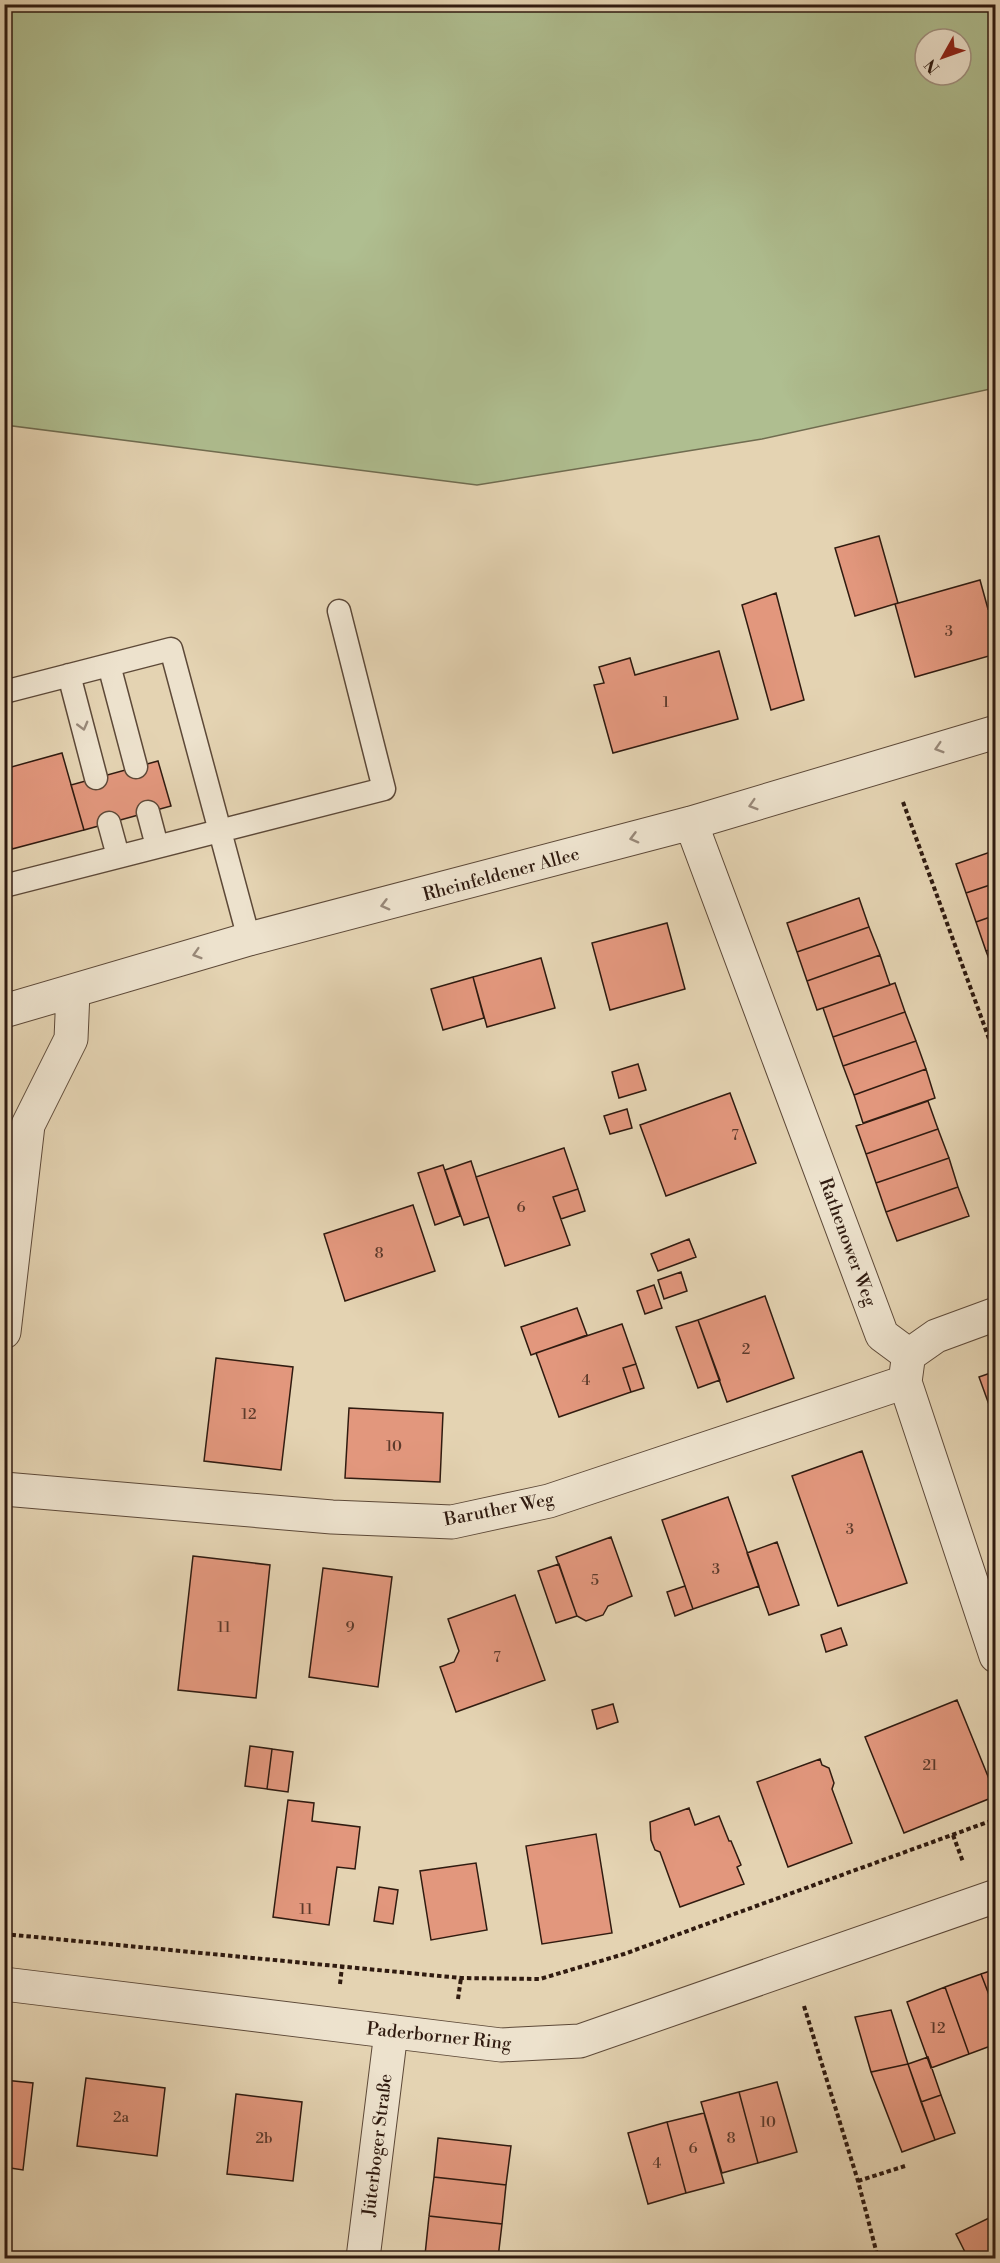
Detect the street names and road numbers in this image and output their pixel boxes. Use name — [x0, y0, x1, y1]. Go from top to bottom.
street label: Rheinfeldener Allee — [420, 842, 582, 906]
street label: Rathenower Weg — [814, 1175, 882, 1310]
street label: Baruther Weg — [441, 1487, 557, 1532]
street label: Paderborner Ring — [365, 2017, 513, 2056]
street label: Jüterboger Straße — [357, 2072, 398, 2219]

